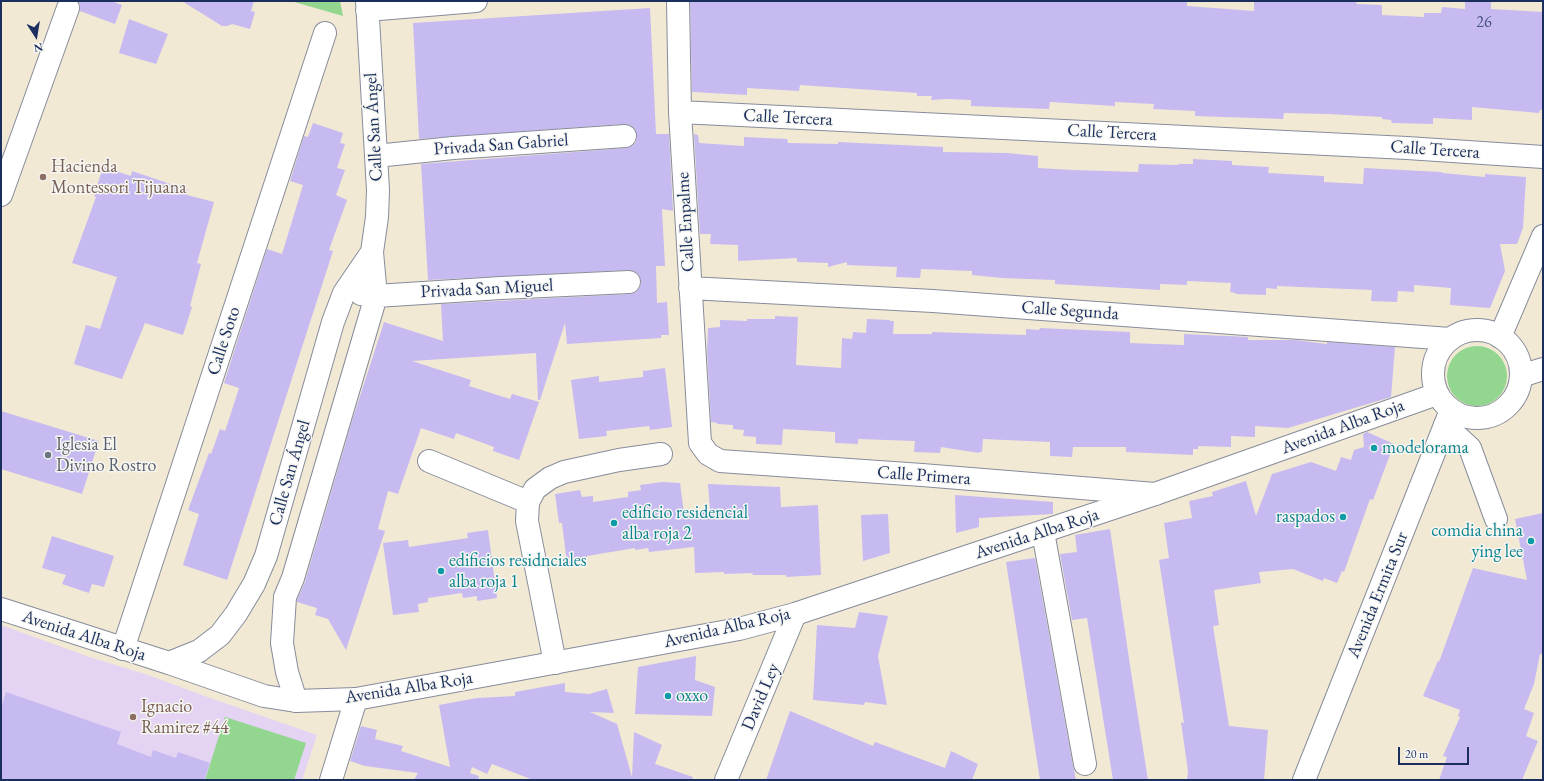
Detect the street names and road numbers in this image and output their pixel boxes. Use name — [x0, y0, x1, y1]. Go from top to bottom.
street label: Calle San Ángel — [360, 72, 388, 182]
street label: Calle Tercera — [743, 105, 833, 131]
street label: Calle Tercera — [1067, 120, 1157, 146]
street label: Privada San Gabriel — [433, 130, 569, 160]
street label: Calle Tercera — [1390, 136, 1480, 164]
street label: Calle Enpalme — [673, 171, 699, 273]
street label: Privada San Miguel — [420, 275, 554, 303]
street label: Calle Segunda — [1021, 297, 1119, 325]
street label: Calle Soto — [203, 304, 245, 378]
street label: Avenida Alba Roja — [1279, 395, 1407, 459]
street label: Calle San Ángel — [265, 418, 315, 528]
street label: Calle Primera — [876, 462, 972, 490]
street label: Avenida Alba Roja — [972, 504, 1102, 564]
street label: Avenida Ermita Sur — [1343, 529, 1413, 661]
street label: Avenida Alba Roja — [662, 603, 792, 653]
street label: Avenida Alba Roja — [19, 606, 149, 666]
street label: David Ley — [737, 660, 785, 734]
street label: Avenida Alba Roja — [344, 667, 474, 709]

